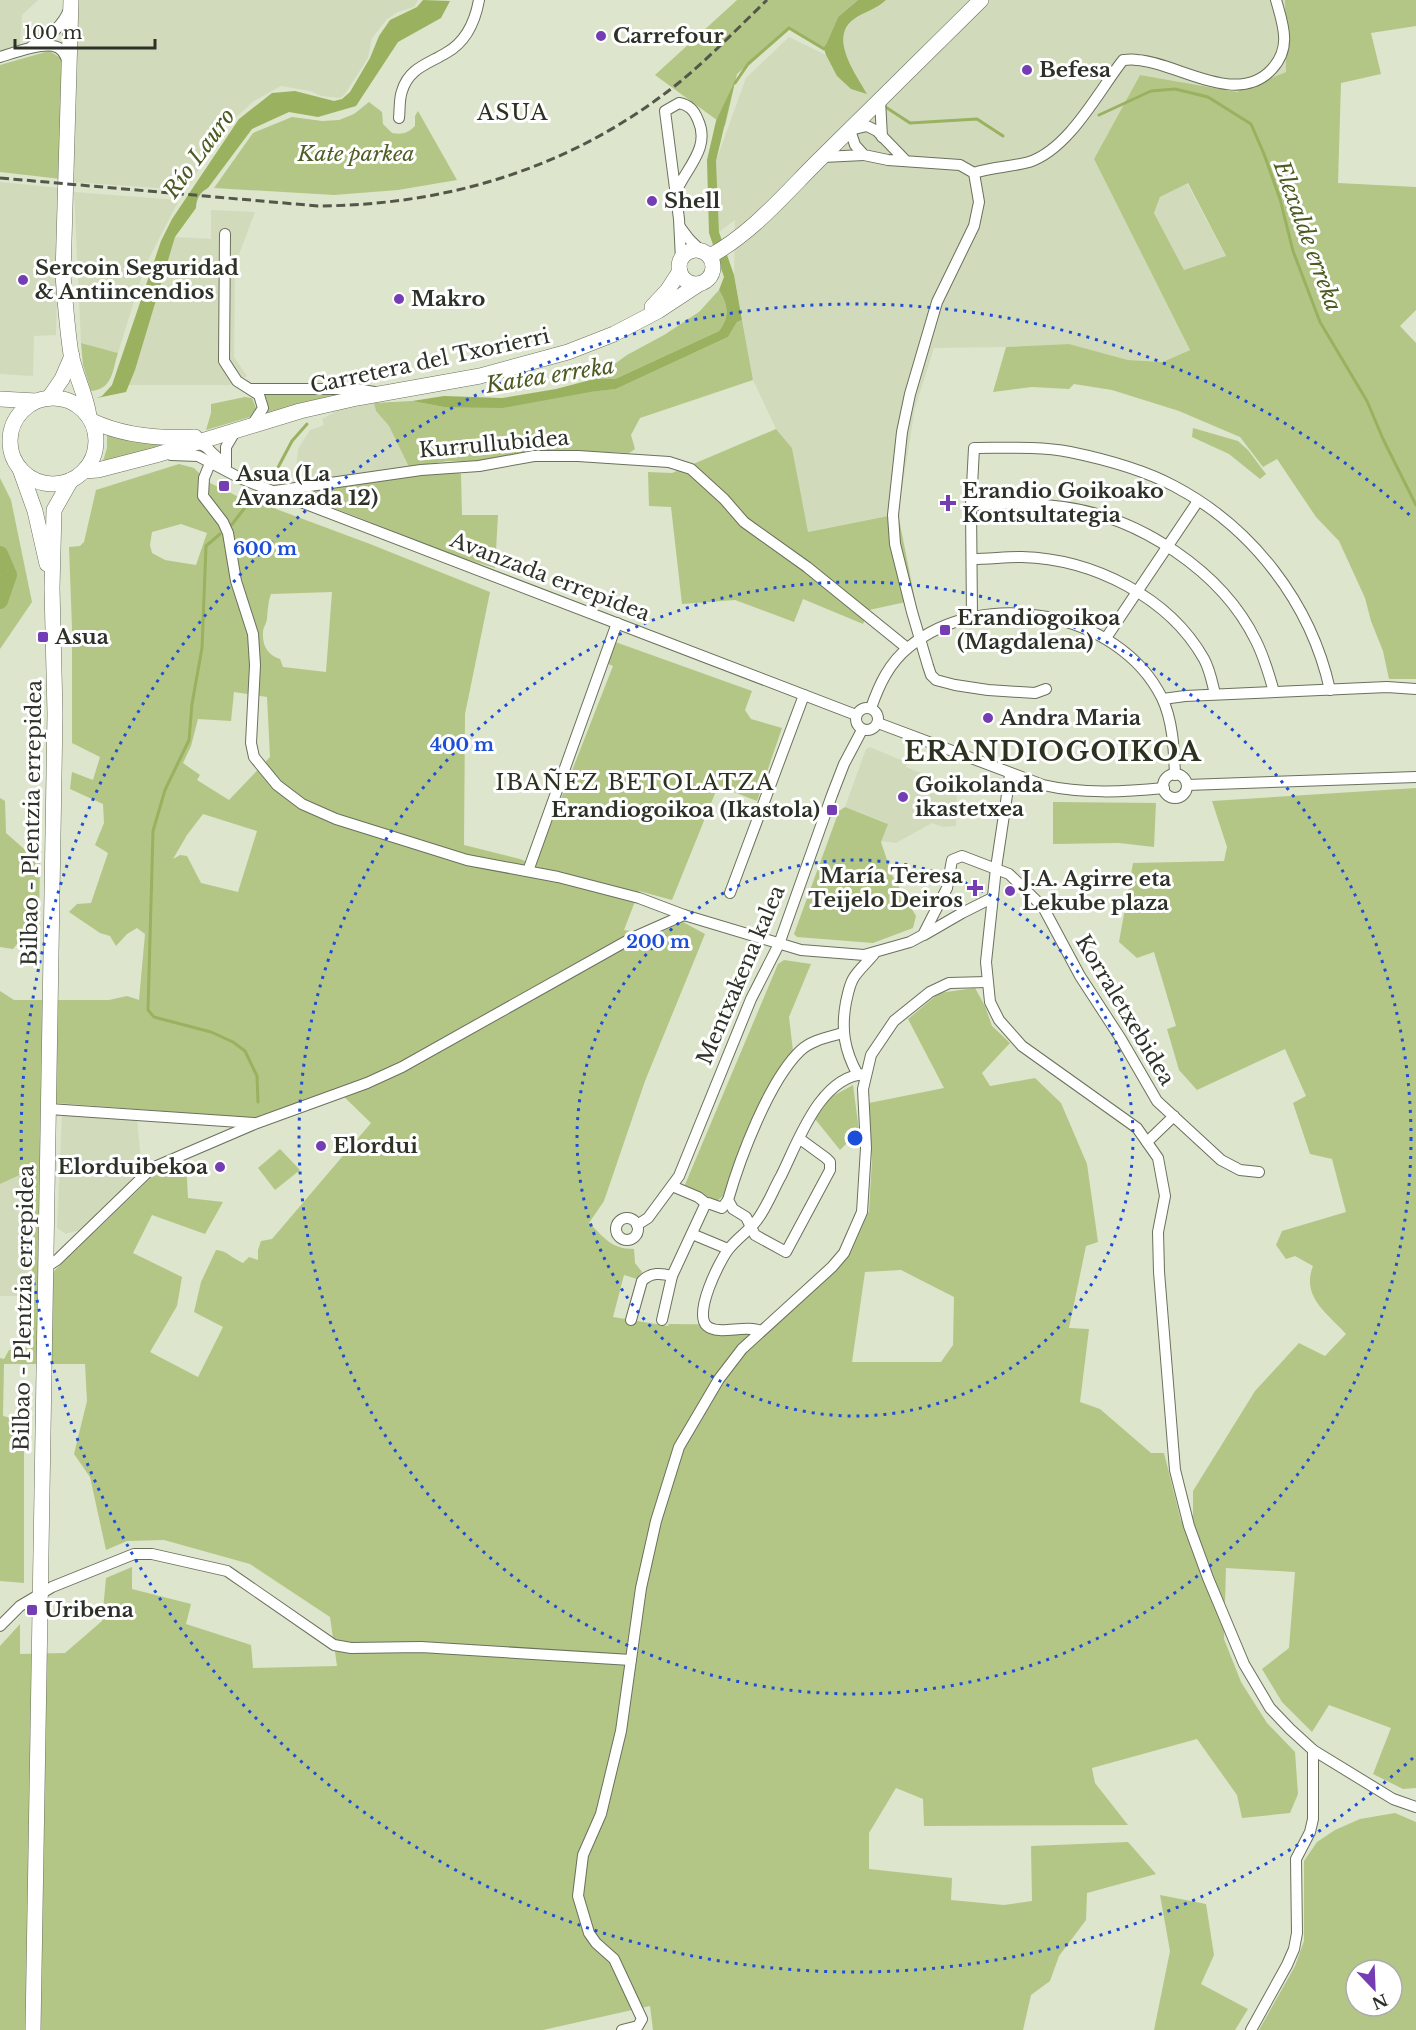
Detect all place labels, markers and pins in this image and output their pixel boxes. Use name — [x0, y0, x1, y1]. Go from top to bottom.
place label: Carrefour — [613, 23, 724, 49]
marker: Carrefour — [594, 29, 608, 43]
place label: Befesa — [1039, 57, 1111, 83]
marker: Befesa — [1020, 63, 1034, 77]
place label: Shell — [664, 188, 721, 214]
marker: Shell — [645, 194, 659, 208]
place label: Sercoin Seguridad & Antiincendios — [35, 255, 239, 305]
marker: Sercoin Seguridad & Antiincendios — [16, 273, 30, 287]
place label: Makro — [411, 286, 485, 312]
marker: Makro — [392, 292, 406, 306]
place label: Asua (La Avanzada 12) — [235, 461, 378, 511]
place label: Erandio Goikoako Kontsultategia — [962, 478, 1164, 528]
marker: Asua (La Avanzada 12) — [217, 479, 231, 493]
marker: Erandio Goikoako Kontsultategia — [939, 494, 957, 512]
place label: Erandiogoikoa (Magdalena) — [957, 605, 1120, 655]
marker: Erandiogoikoa (Magdalena) — [938, 623, 952, 637]
place label: Asua — [54, 624, 109, 650]
marker: Asua — [36, 630, 50, 644]
place label: Andra Maria — [999, 705, 1141, 731]
marker: Andra Maria — [981, 711, 995, 725]
place label: Goikolanda ikastetxea — [915, 772, 1044, 822]
marker: Goikolanda ikastetxea — [896, 790, 910, 804]
place label: Erandiogoikoa (Ikastola) — [551, 797, 820, 823]
marker: Erandiogoikoa (Ikastola) — [825, 803, 839, 817]
place label: María Teresa Teijelo Deiros — [808, 863, 963, 913]
place label: J.A. Agirre eta Lekube plaza — [1018, 866, 1171, 916]
marker: María Teresa Teijelo Deiros — [968, 881, 982, 895]
marker: J.A. Agirre eta Lekube plaza — [1003, 884, 1017, 898]
centre of rings — [845, 1128, 865, 1148]
place label: Elordui — [333, 1133, 418, 1159]
marker: Elordui — [314, 1139, 328, 1153]
place label: Elorduibekoa — [57, 1154, 208, 1180]
marker: Elorduibekoa — [213, 1160, 227, 1174]
place label: Uribena — [44, 1597, 134, 1623]
marker: Uribena — [25, 1603, 39, 1617]

